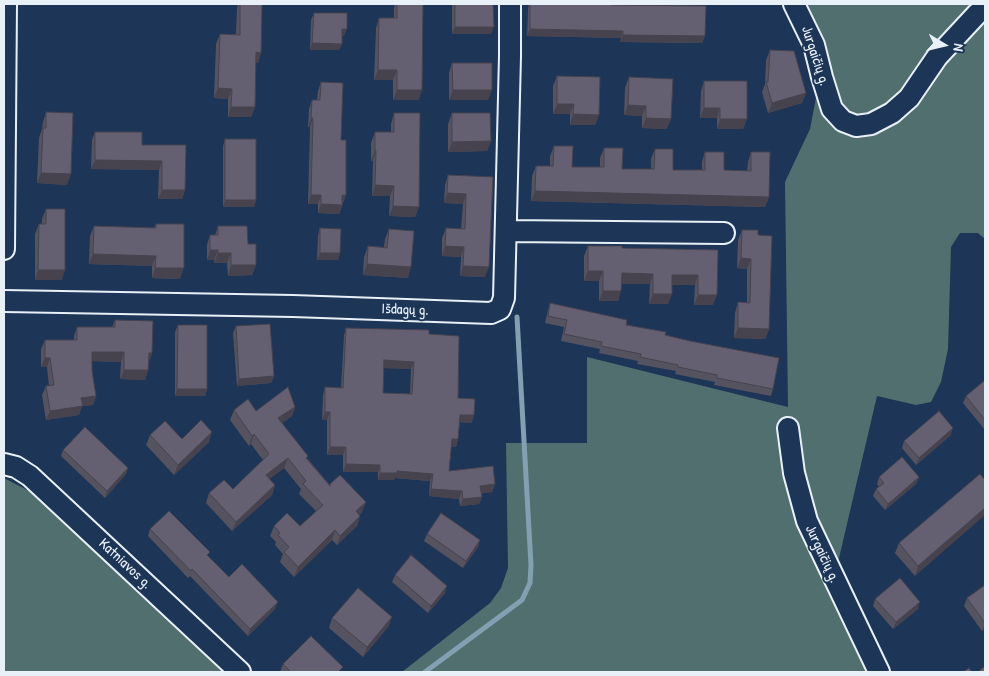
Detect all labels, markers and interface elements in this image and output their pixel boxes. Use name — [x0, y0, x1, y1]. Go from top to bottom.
north arrow — [919, 20, 969, 70]
street label: Jurgaičių g. — [797, 24, 833, 88]
text: N — [949, 42, 969, 53]
street label: Išdagų g. — [381, 300, 429, 320]
street label: Jurgaičių g. — [801, 522, 843, 586]
street label: Katniavos g. — [95, 535, 155, 593]

